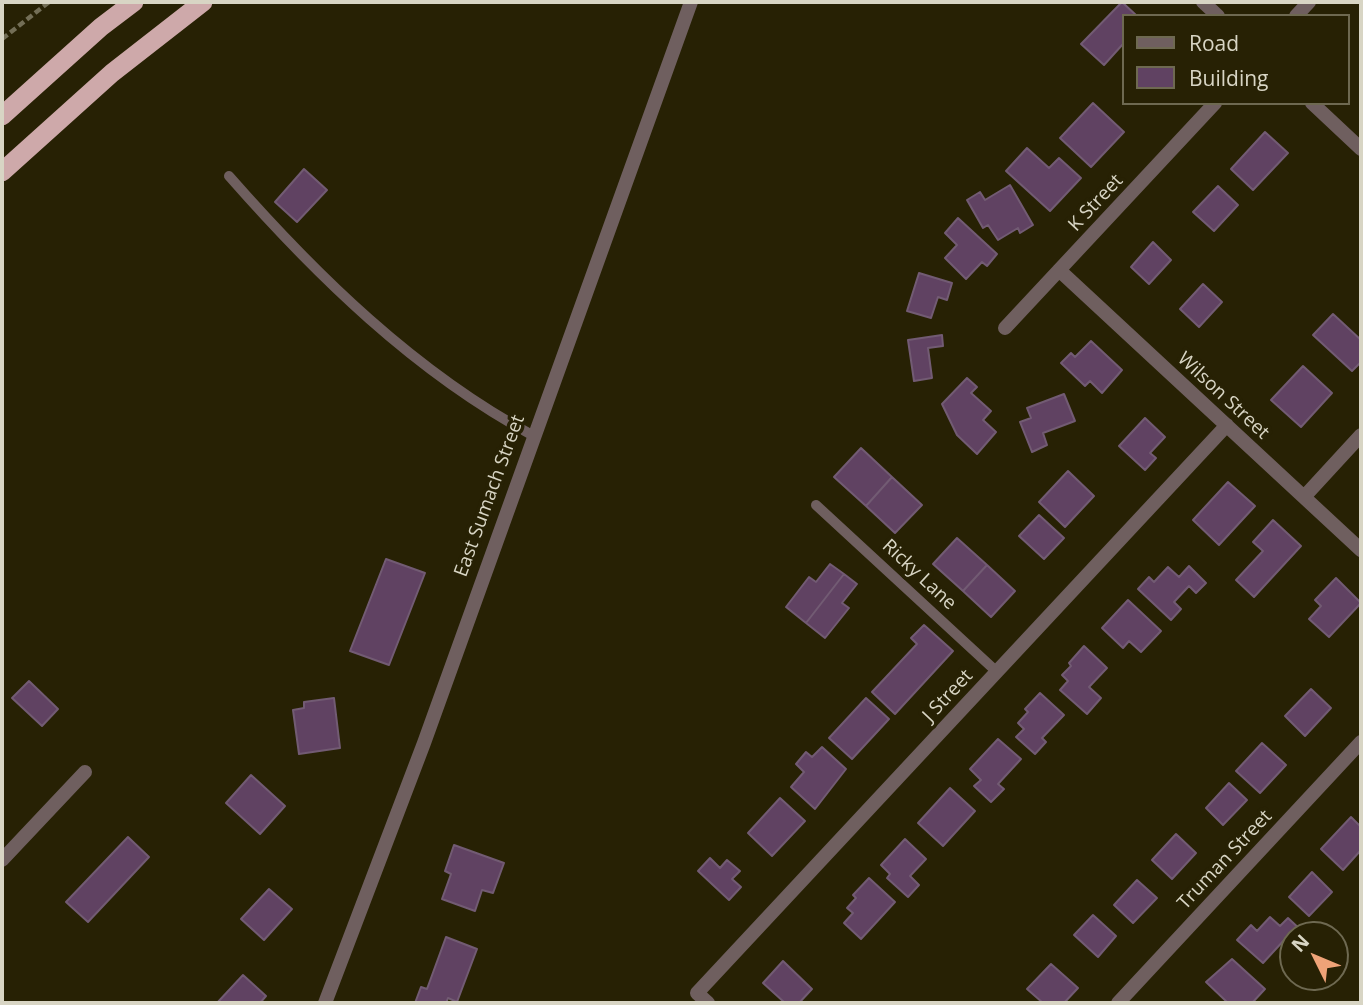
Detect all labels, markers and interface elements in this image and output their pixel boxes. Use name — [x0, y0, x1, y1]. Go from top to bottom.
legend — [1122, 14, 1349, 105]
text: Road — [1189, 29, 1239, 57]
text: Building — [1189, 64, 1268, 92]
street label: K Street — [1064, 170, 1128, 236]
street label: Wilson Street — [1172, 348, 1274, 444]
street label: East Sumach Street — [450, 412, 530, 580]
street label: Ricky Lane — [877, 535, 961, 615]
street label: J Street — [918, 665, 978, 727]
street label: Truman Street — [1173, 806, 1277, 914]
north arrow — [1279, 921, 1349, 991]
text: N — [1285, 929, 1315, 958]

